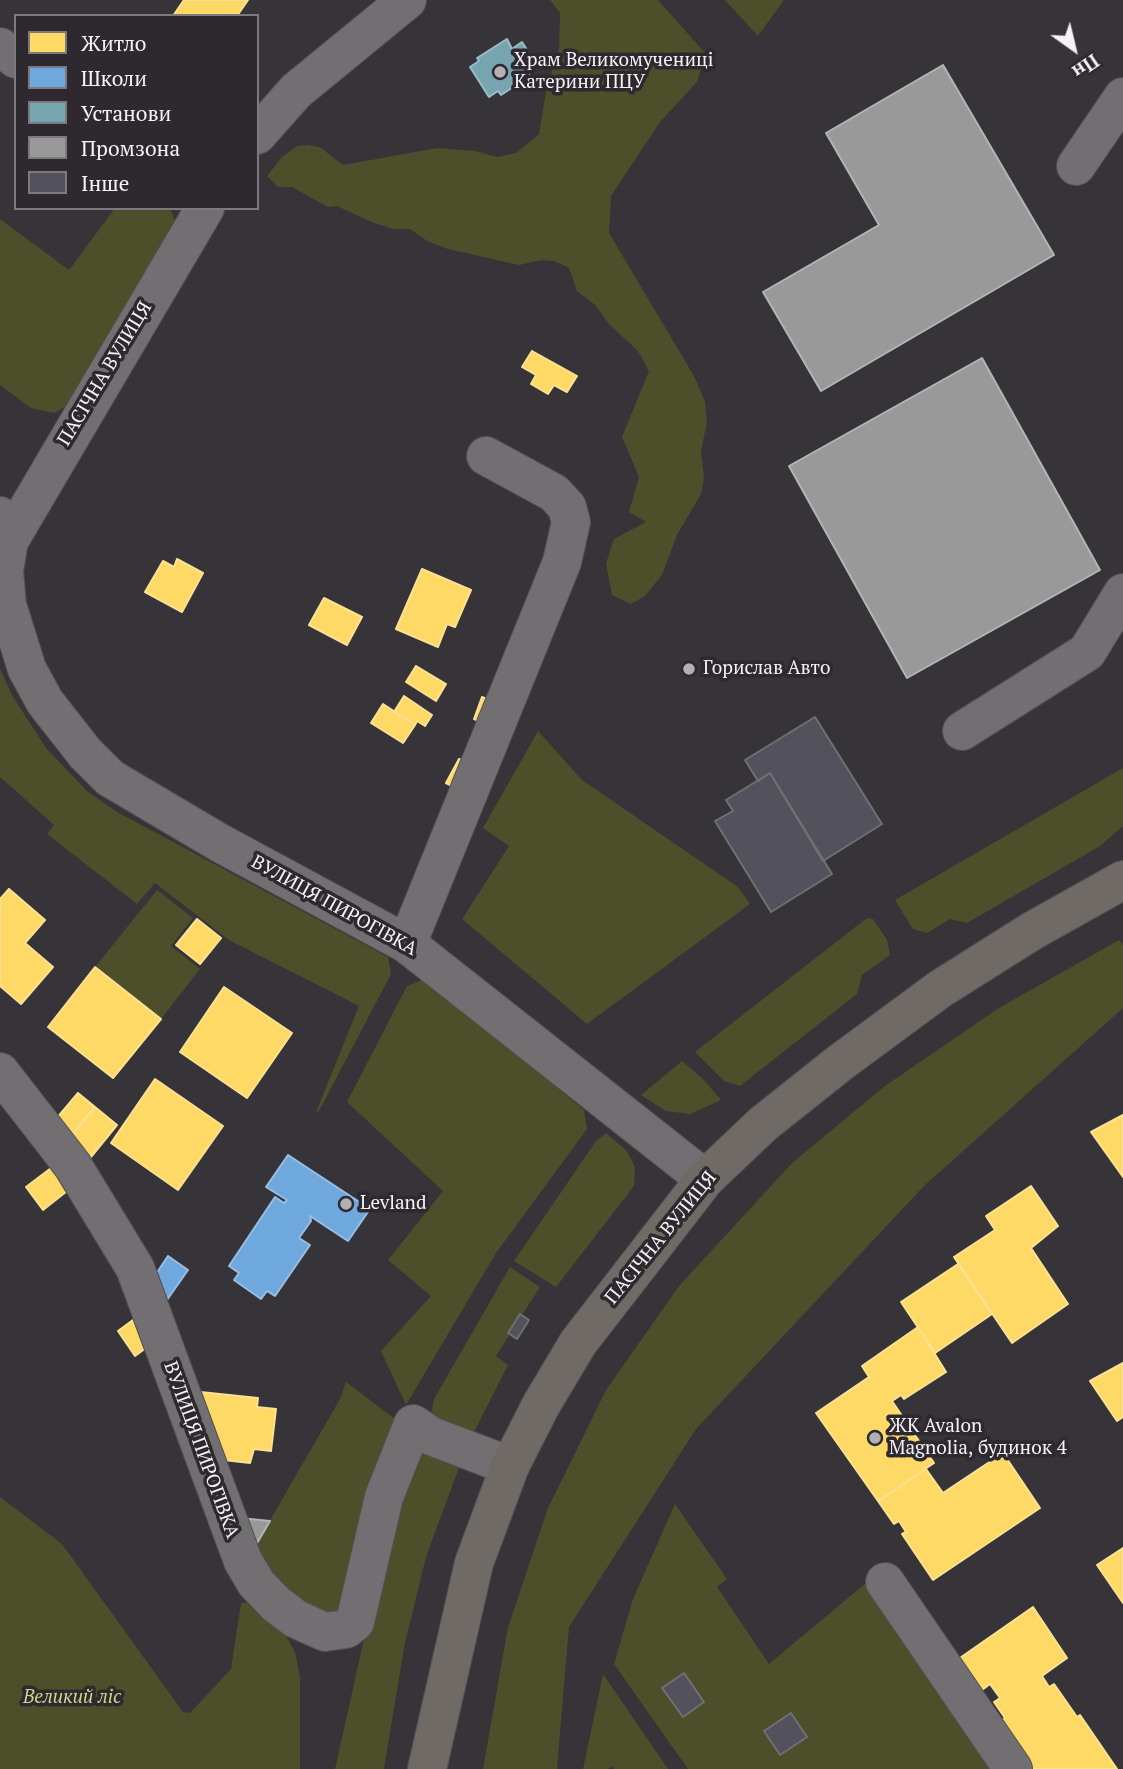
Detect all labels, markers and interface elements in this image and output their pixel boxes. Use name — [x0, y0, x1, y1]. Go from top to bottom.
legend — [14, 14, 259, 210]
north arrow — [1039, 14, 1109, 84]
text: Житло — [81, 29, 146, 57]
text: Пн — [1068, 49, 1104, 85]
place label: Храм Великомучениці Катерини ПЦУ — [514, 50, 713, 94]
text: Школи — [81, 64, 147, 92]
marker: Храм Великомучениці Катерини ПЦУ — [492, 64, 508, 80]
text: Установи — [81, 99, 171, 127]
text: Промзона — [81, 134, 180, 162]
text: Інше — [81, 169, 129, 197]
street label: ПАСІЧНА ВУЛИЦЯ — [53, 298, 157, 450]
place label: Горислав Авто — [703, 658, 830, 680]
marker: Горислав Авто — [681, 661, 697, 677]
street label: ВУЛИЦЯ ПИРОГІВКА — [247, 851, 421, 961]
street label: ПАСІЧНА ВУЛИЦЯ — [601, 1167, 721, 1309]
place label: Levland — [360, 1193, 426, 1215]
marker: Levland — [338, 1196, 354, 1212]
street label: ВУЛИЦЯ ПИРОГІВКА — [158, 1359, 244, 1541]
place label: ЖК Avalon Magnolia, будинок 4 — [889, 1416, 1067, 1460]
marker: ЖК Avalon Magnolia, будинок 4 — [867, 1430, 883, 1446]
park label: Великий ліс — [23, 1687, 121, 1709]

